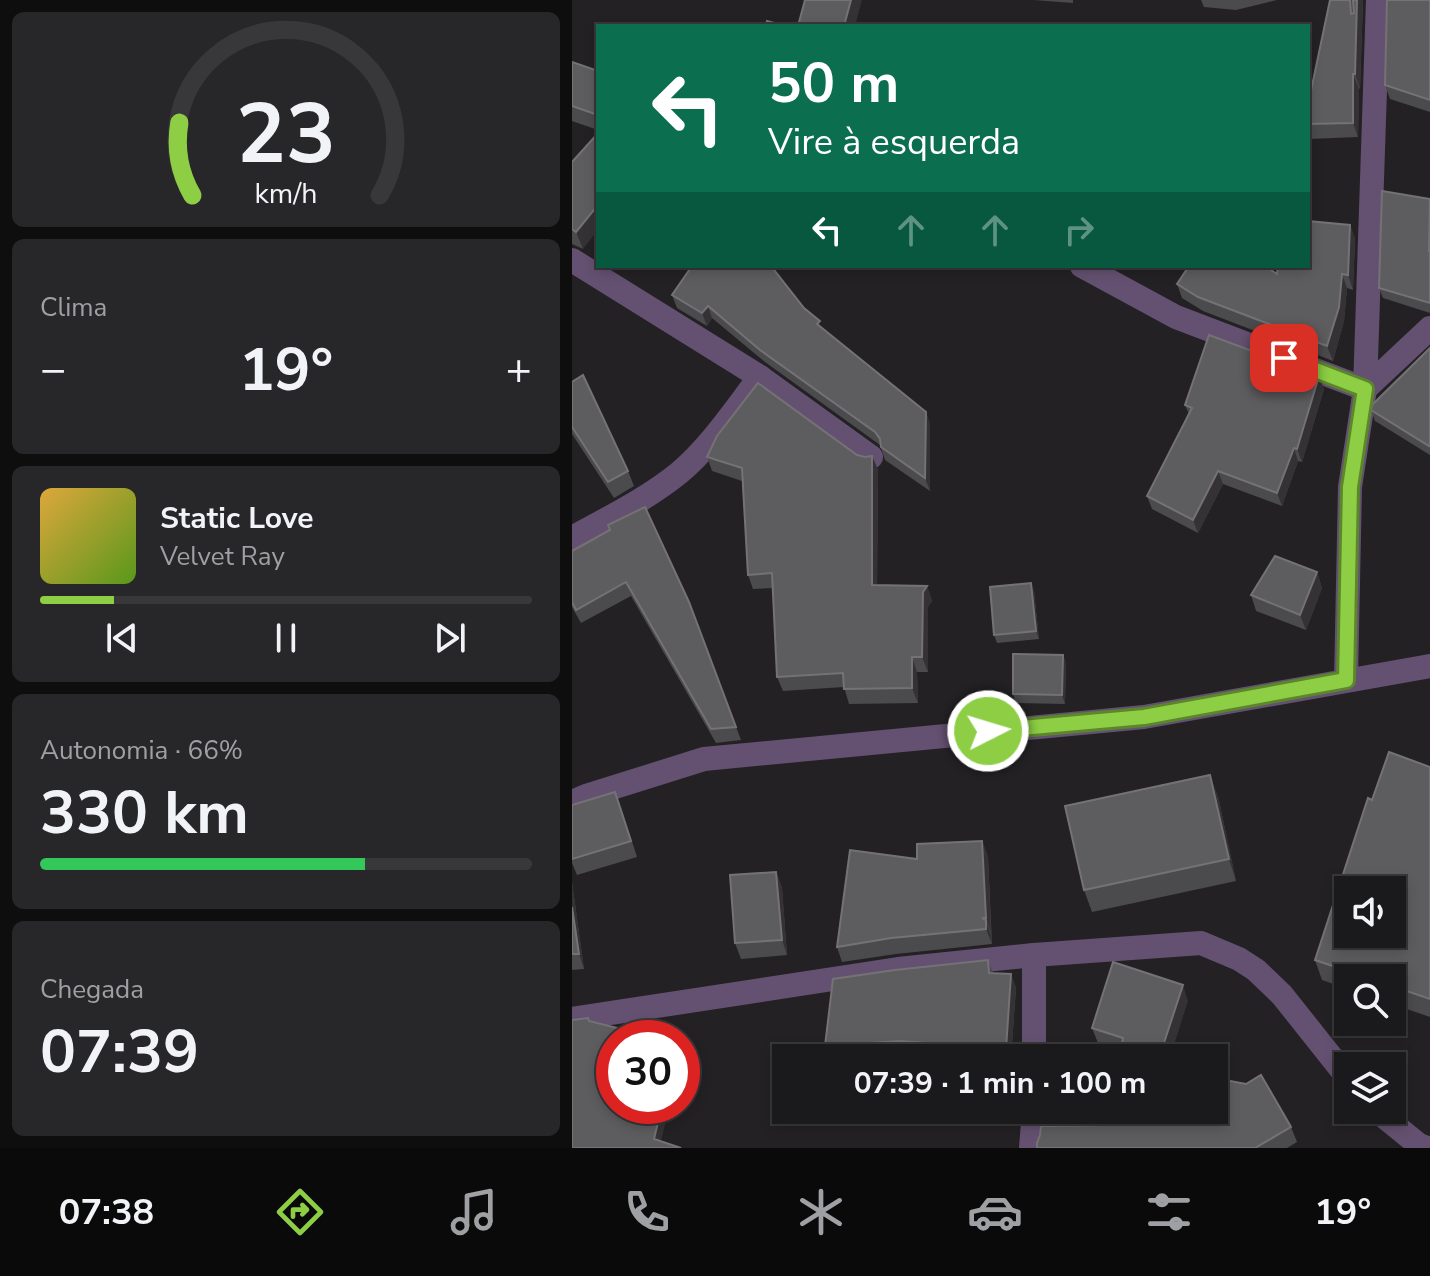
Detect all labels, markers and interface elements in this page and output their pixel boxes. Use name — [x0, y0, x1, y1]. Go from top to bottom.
text: 50 m — [768, 45, 899, 122]
icon: left — [636, 56, 740, 160]
text: 23 — [236, 77, 336, 190]
text: Vire à esquerda — [768, 118, 1020, 167]
text: km/h — [255, 174, 317, 213]
icon: left — [805, 208, 849, 252]
icon: ahead — [889, 208, 933, 252]
icon: ahead — [973, 208, 1017, 252]
icon: right — [1057, 208, 1101, 252]
text: Clima — [40, 290, 107, 325]
pin — [1250, 324, 1318, 392]
text: 19° — [239, 329, 333, 411]
icon: arrive — [1262, 336, 1306, 380]
text: − — [40, 340, 66, 400]
text: + — [506, 340, 532, 400]
text: Static Love — [160, 498, 314, 539]
text: Velvet Ray — [160, 539, 285, 574]
icon: previous — [100, 616, 144, 660]
icon: pause — [264, 616, 308, 660]
icon: next — [428, 616, 472, 660]
position arrow — [946, 689, 1030, 773]
text: Autonomia · 66% — [40, 733, 243, 768]
text: 330 km — [40, 772, 249, 854]
map controls — [1334, 876, 1406, 1124]
button: sound — [1334, 876, 1406, 948]
button: search — [1334, 964, 1406, 1036]
text: Chegada — [40, 972, 144, 1007]
text: 07:39 — [40, 1011, 199, 1093]
speed limit sign: 30 — [596, 1020, 700, 1124]
button: layers — [1334, 1052, 1406, 1124]
text: 07:39 · 1 min · 100 m — [854, 1063, 1146, 1104]
icon: directions — [272, 1184, 328, 1240]
icon: music — [446, 1184, 502, 1240]
icon: phone — [619, 1184, 675, 1240]
icon: climate — [793, 1184, 849, 1240]
icon: car — [967, 1184, 1023, 1240]
icon: filters — [1141, 1184, 1197, 1240]
text: 07:38 — [59, 1188, 154, 1237]
text: 19° — [1314, 1188, 1371, 1237]

